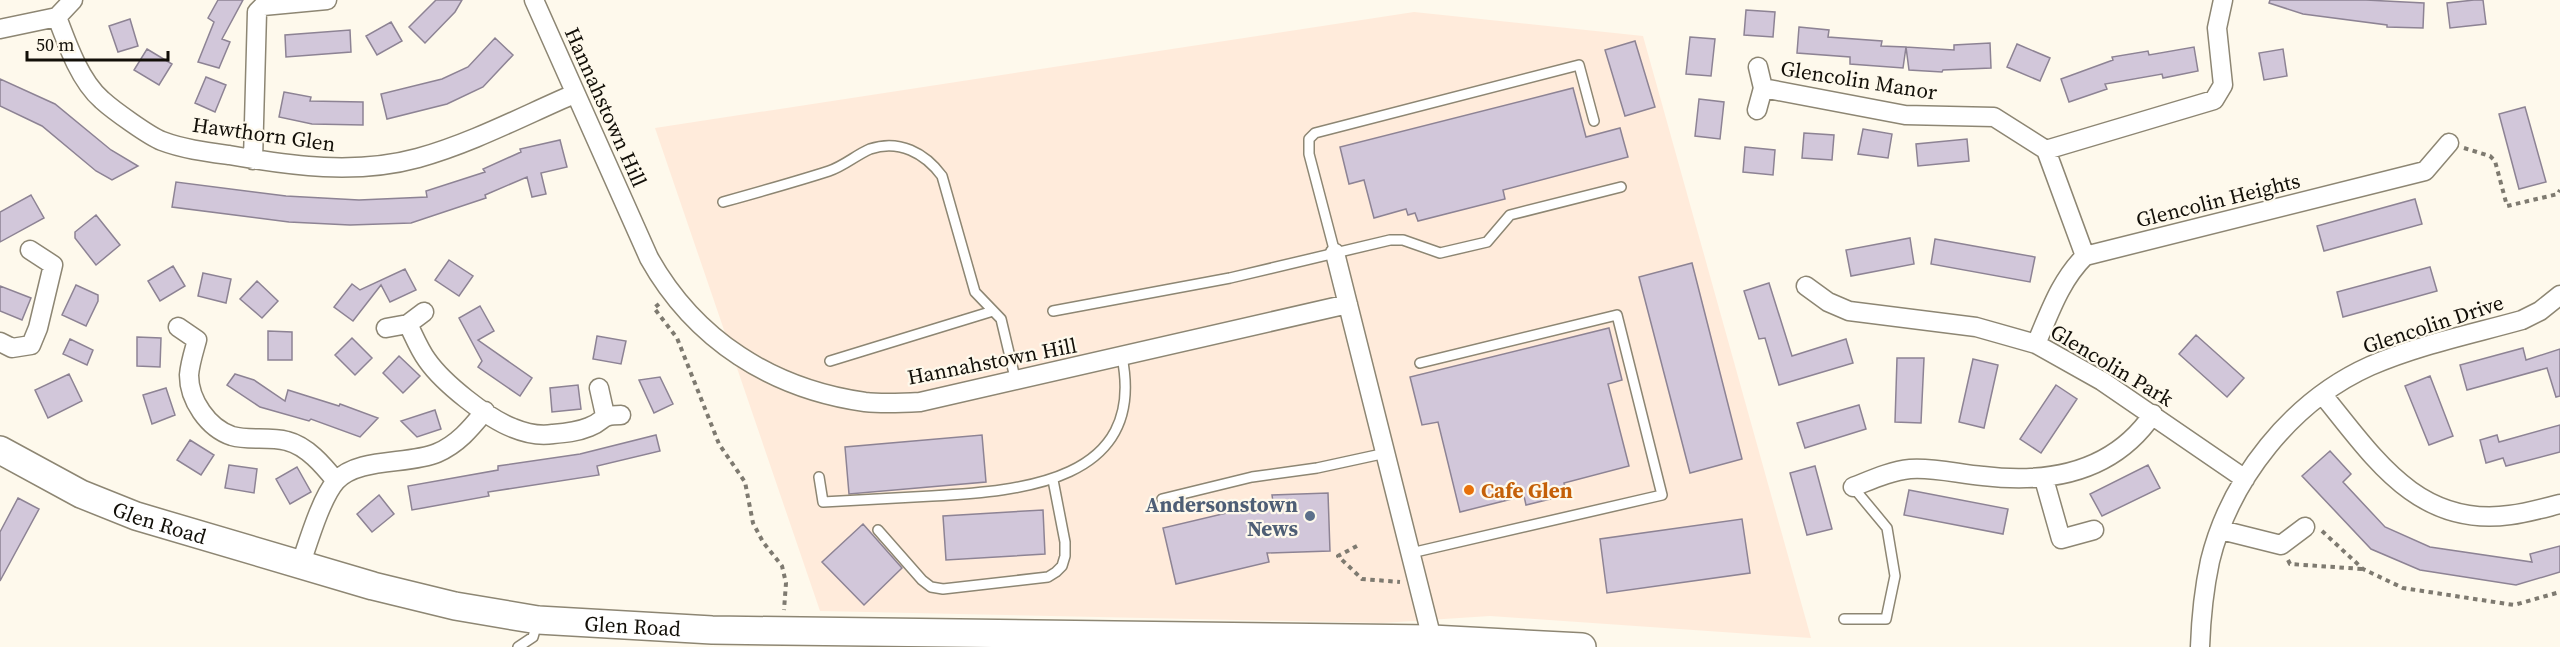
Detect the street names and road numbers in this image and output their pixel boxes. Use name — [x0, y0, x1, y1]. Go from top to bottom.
street label: Hannahstown Hill — [558, 23, 654, 191]
street label: Glencolin Manor — [1779, 53, 1939, 107]
street label: Hawthorn Glen — [191, 110, 338, 158]
street label: Glencolin Heights — [2133, 166, 2303, 234]
street label: Glencolin Drive — [2359, 288, 2507, 360]
street label: Glencolin Park — [2045, 317, 2179, 413]
street label: Hannahstown Hill — [905, 330, 1079, 392]
street label: Glen Road — [109, 494, 210, 551]
street label: Glen Road — [584, 608, 682, 643]

